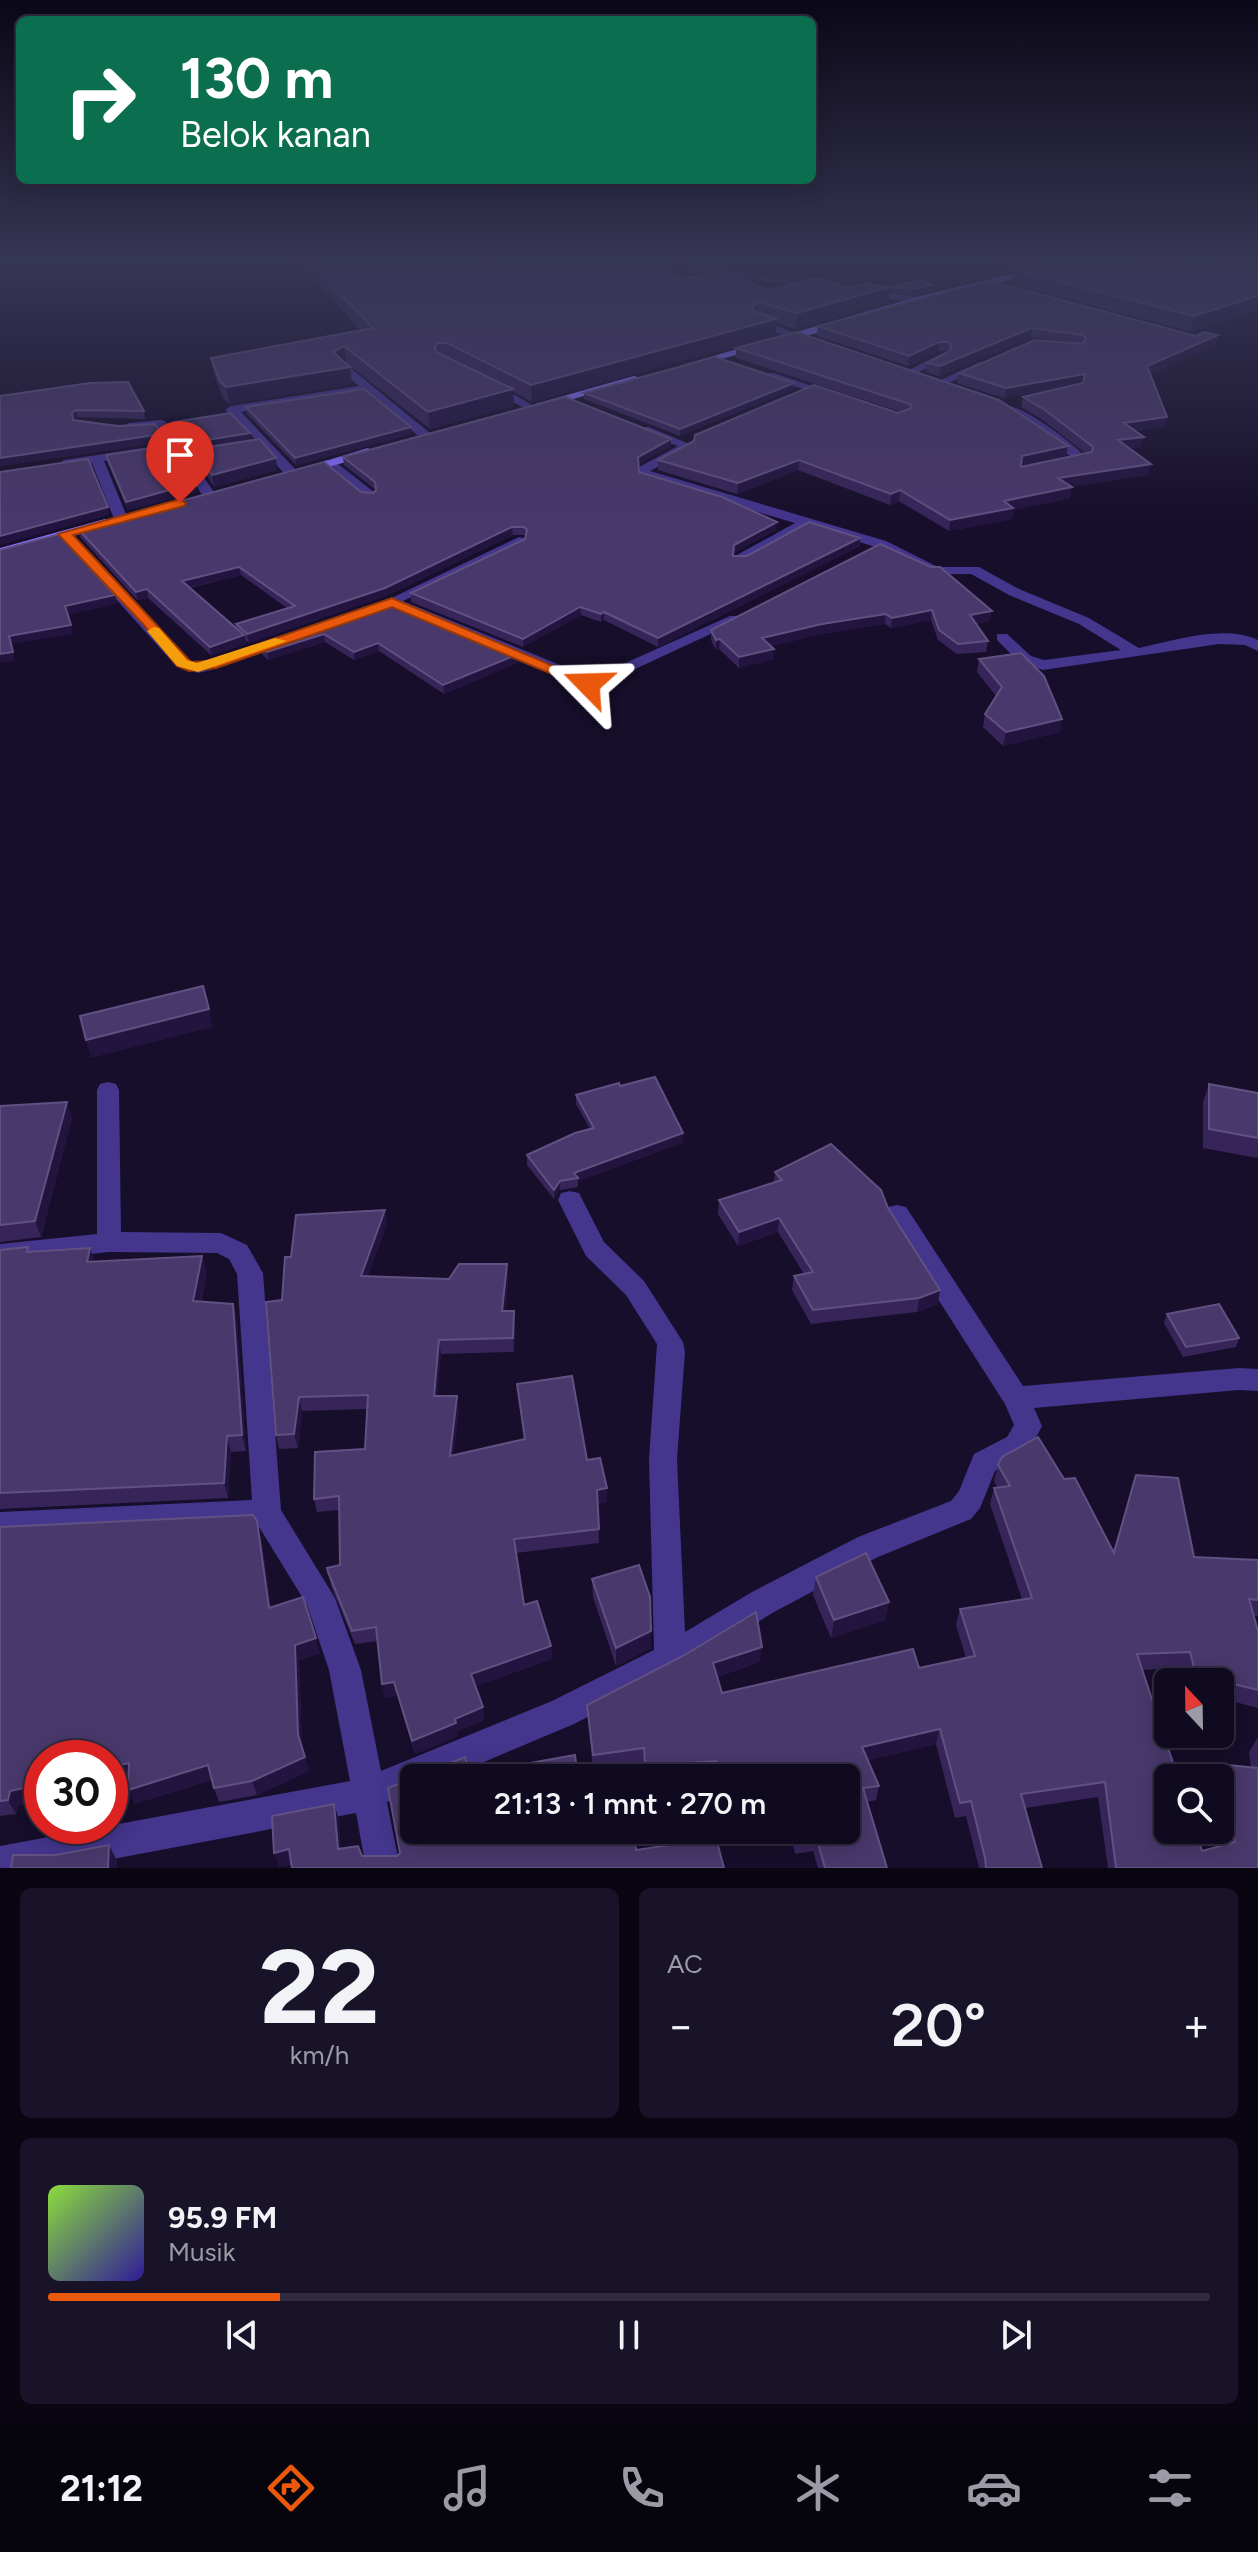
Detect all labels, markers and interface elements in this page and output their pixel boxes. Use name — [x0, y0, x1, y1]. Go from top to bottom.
text: 130 m — [180, 45, 333, 112]
icon: right — [48, 48, 152, 152]
text: Belok kanan — [180, 113, 371, 156]
pin — [146, 421, 214, 503]
icon: arrive — [158, 433, 202, 477]
position arrow — [546, 642, 630, 726]
north arrow — [1154, 1668, 1234, 1748]
map controls — [1154, 1668, 1234, 1844]
speed limit sign: 30 — [24, 1740, 128, 1844]
button: search — [1154, 1764, 1234, 1844]
text: 21:13 · 1 mnt · 270 m — [494, 1785, 766, 1822]
text: 22 — [259, 1924, 380, 2049]
text: AC — [667, 1948, 703, 1980]
text: 20° — [891, 1989, 986, 2061]
text: − — [667, 1999, 694, 2052]
text: + — [1183, 1999, 1210, 2052]
text: km/h — [290, 2039, 349, 2071]
text: 95.9 FM — [168, 2199, 277, 2236]
text: Musik — [168, 2236, 235, 2268]
icon: previous — [220, 2313, 264, 2357]
icon: pause — [607, 2313, 651, 2357]
icon: next — [994, 2313, 1038, 2357]
icon: directions — [263, 2460, 319, 2516]
icon: music — [439, 2460, 495, 2516]
icon: phone — [614, 2460, 670, 2516]
icon: climate — [790, 2460, 846, 2516]
icon: car — [966, 2460, 1022, 2516]
icon: filters — [1142, 2460, 1198, 2516]
text: 21:12 — [60, 2467, 143, 2510]

